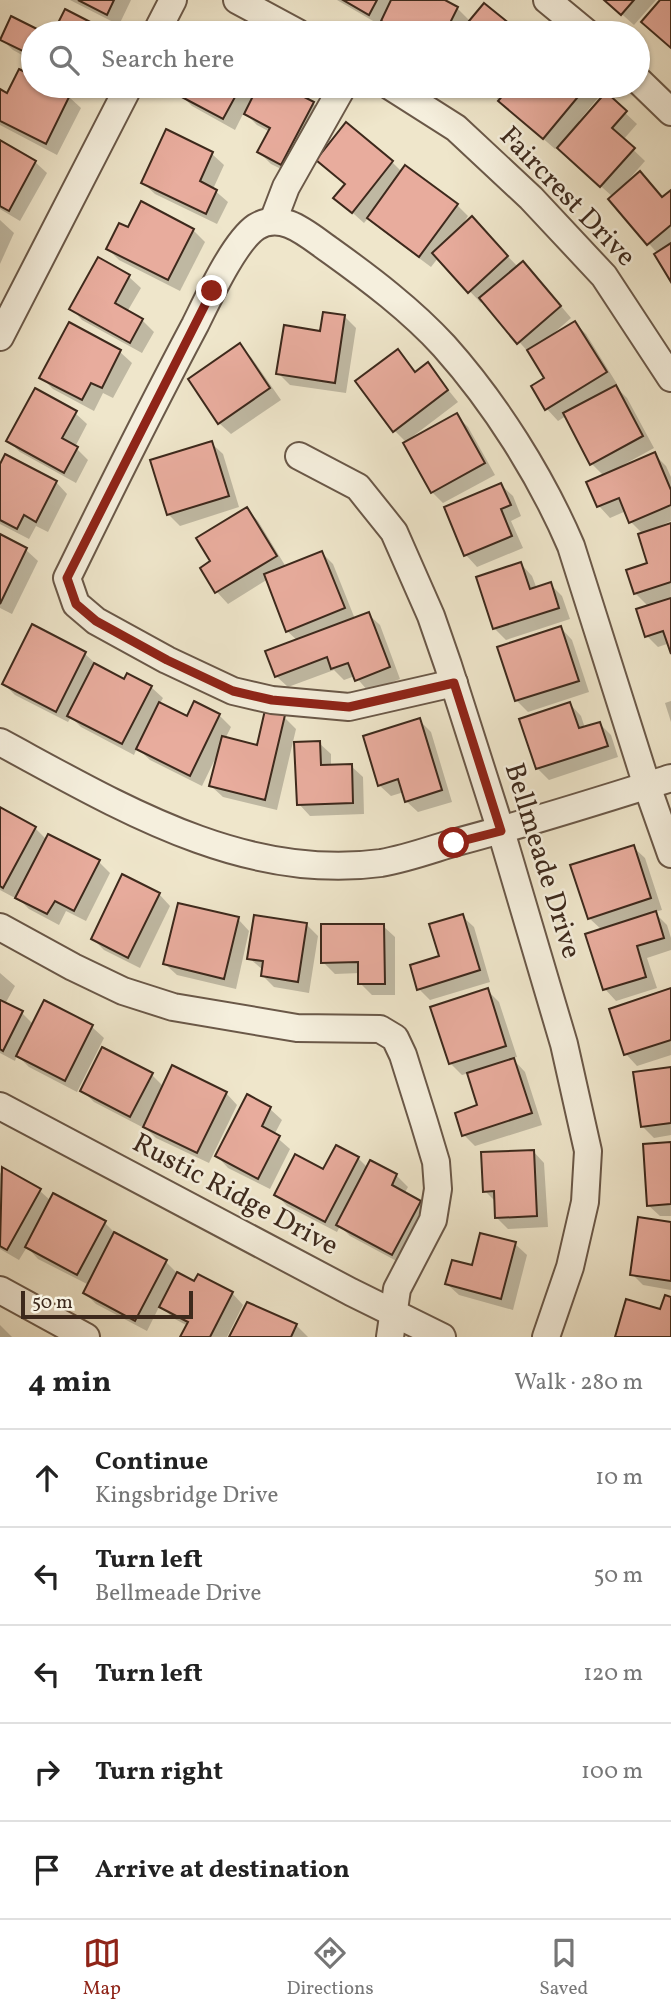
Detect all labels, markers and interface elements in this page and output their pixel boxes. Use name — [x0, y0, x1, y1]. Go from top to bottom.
search box — [21, 21, 650, 98]
icon: search — [45, 41, 83, 79]
text: Search here — [101, 42, 234, 78]
street label: Faircrest Drive — [490, 118, 644, 276]
route end — [196, 275, 227, 306]
street label: Bellmeade Drive — [494, 758, 590, 964]
route start — [438, 827, 469, 858]
street label: Rustic Ridge Drive — [125, 1124, 345, 1266]
scale bar — [21, 1288, 192, 1320]
text: 50 m — [32, 1290, 73, 1316]
text: 4 min — [28, 1362, 112, 1404]
text: Walk · 280 m — [514, 1367, 643, 1399]
text: Continue — [95, 1444, 208, 1480]
icon: ahead — [28, 1459, 66, 1497]
text: 10 m — [595, 1462, 643, 1494]
text: Kingsbridge Drive — [95, 1480, 278, 1512]
text: Turn left — [95, 1542, 203, 1578]
icon: left — [28, 1557, 66, 1595]
text: 50 m — [594, 1560, 643, 1592]
text: Bellmeade Drive — [95, 1578, 261, 1610]
icon: left — [28, 1655, 66, 1693]
text: Turn left — [95, 1656, 203, 1692]
text: 120 m — [583, 1658, 643, 1690]
icon: right — [28, 1753, 66, 1791]
text: Turn right — [95, 1754, 223, 1790]
text: 100 m — [581, 1756, 643, 1788]
icon: arrive — [28, 1851, 66, 1889]
text: Arrive at destination — [95, 1852, 350, 1888]
tab: Map — [83, 1934, 121, 2002]
tab: Directions — [287, 1934, 374, 2002]
tab: Saved — [539, 1934, 588, 2002]

